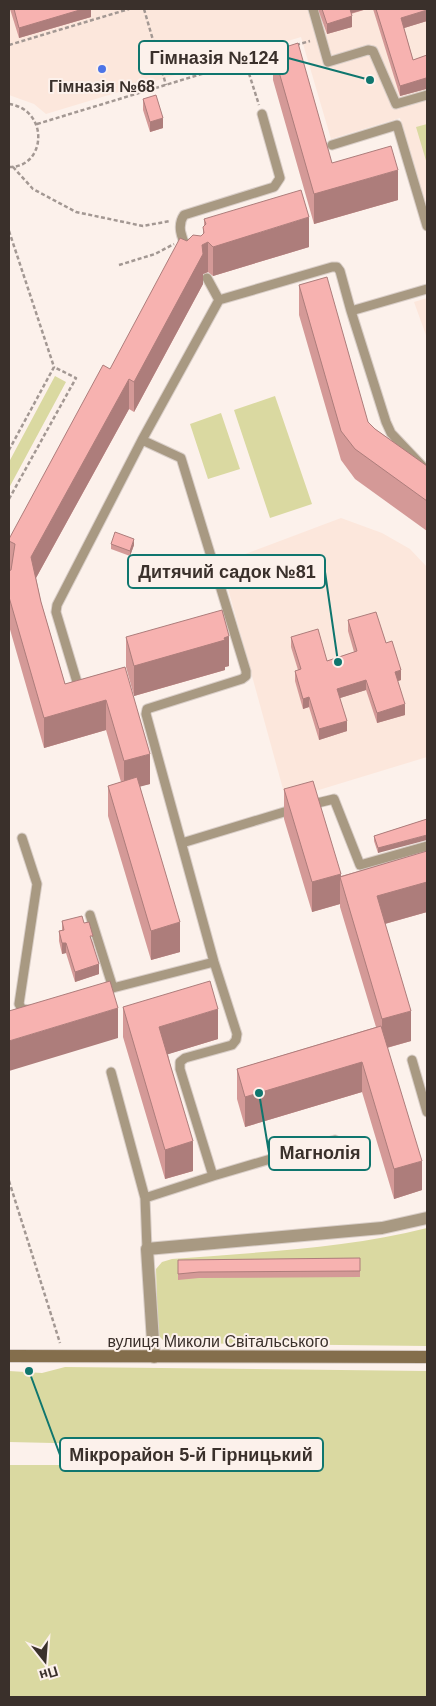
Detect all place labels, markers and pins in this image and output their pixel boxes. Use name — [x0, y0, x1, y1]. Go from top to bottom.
callout: Гімназія №124 — [139, 41, 288, 74]
marker: Гімназія №68 — [96, 63, 108, 75]
place label: Гімназія №68 — [49, 78, 155, 95]
callout: Дитячий садок №81 — [128, 555, 325, 588]
callout: Магнолія — [269, 1137, 370, 1170]
callout: Мiкрорайон 5-й Гiрницький — [60, 1438, 323, 1471]

